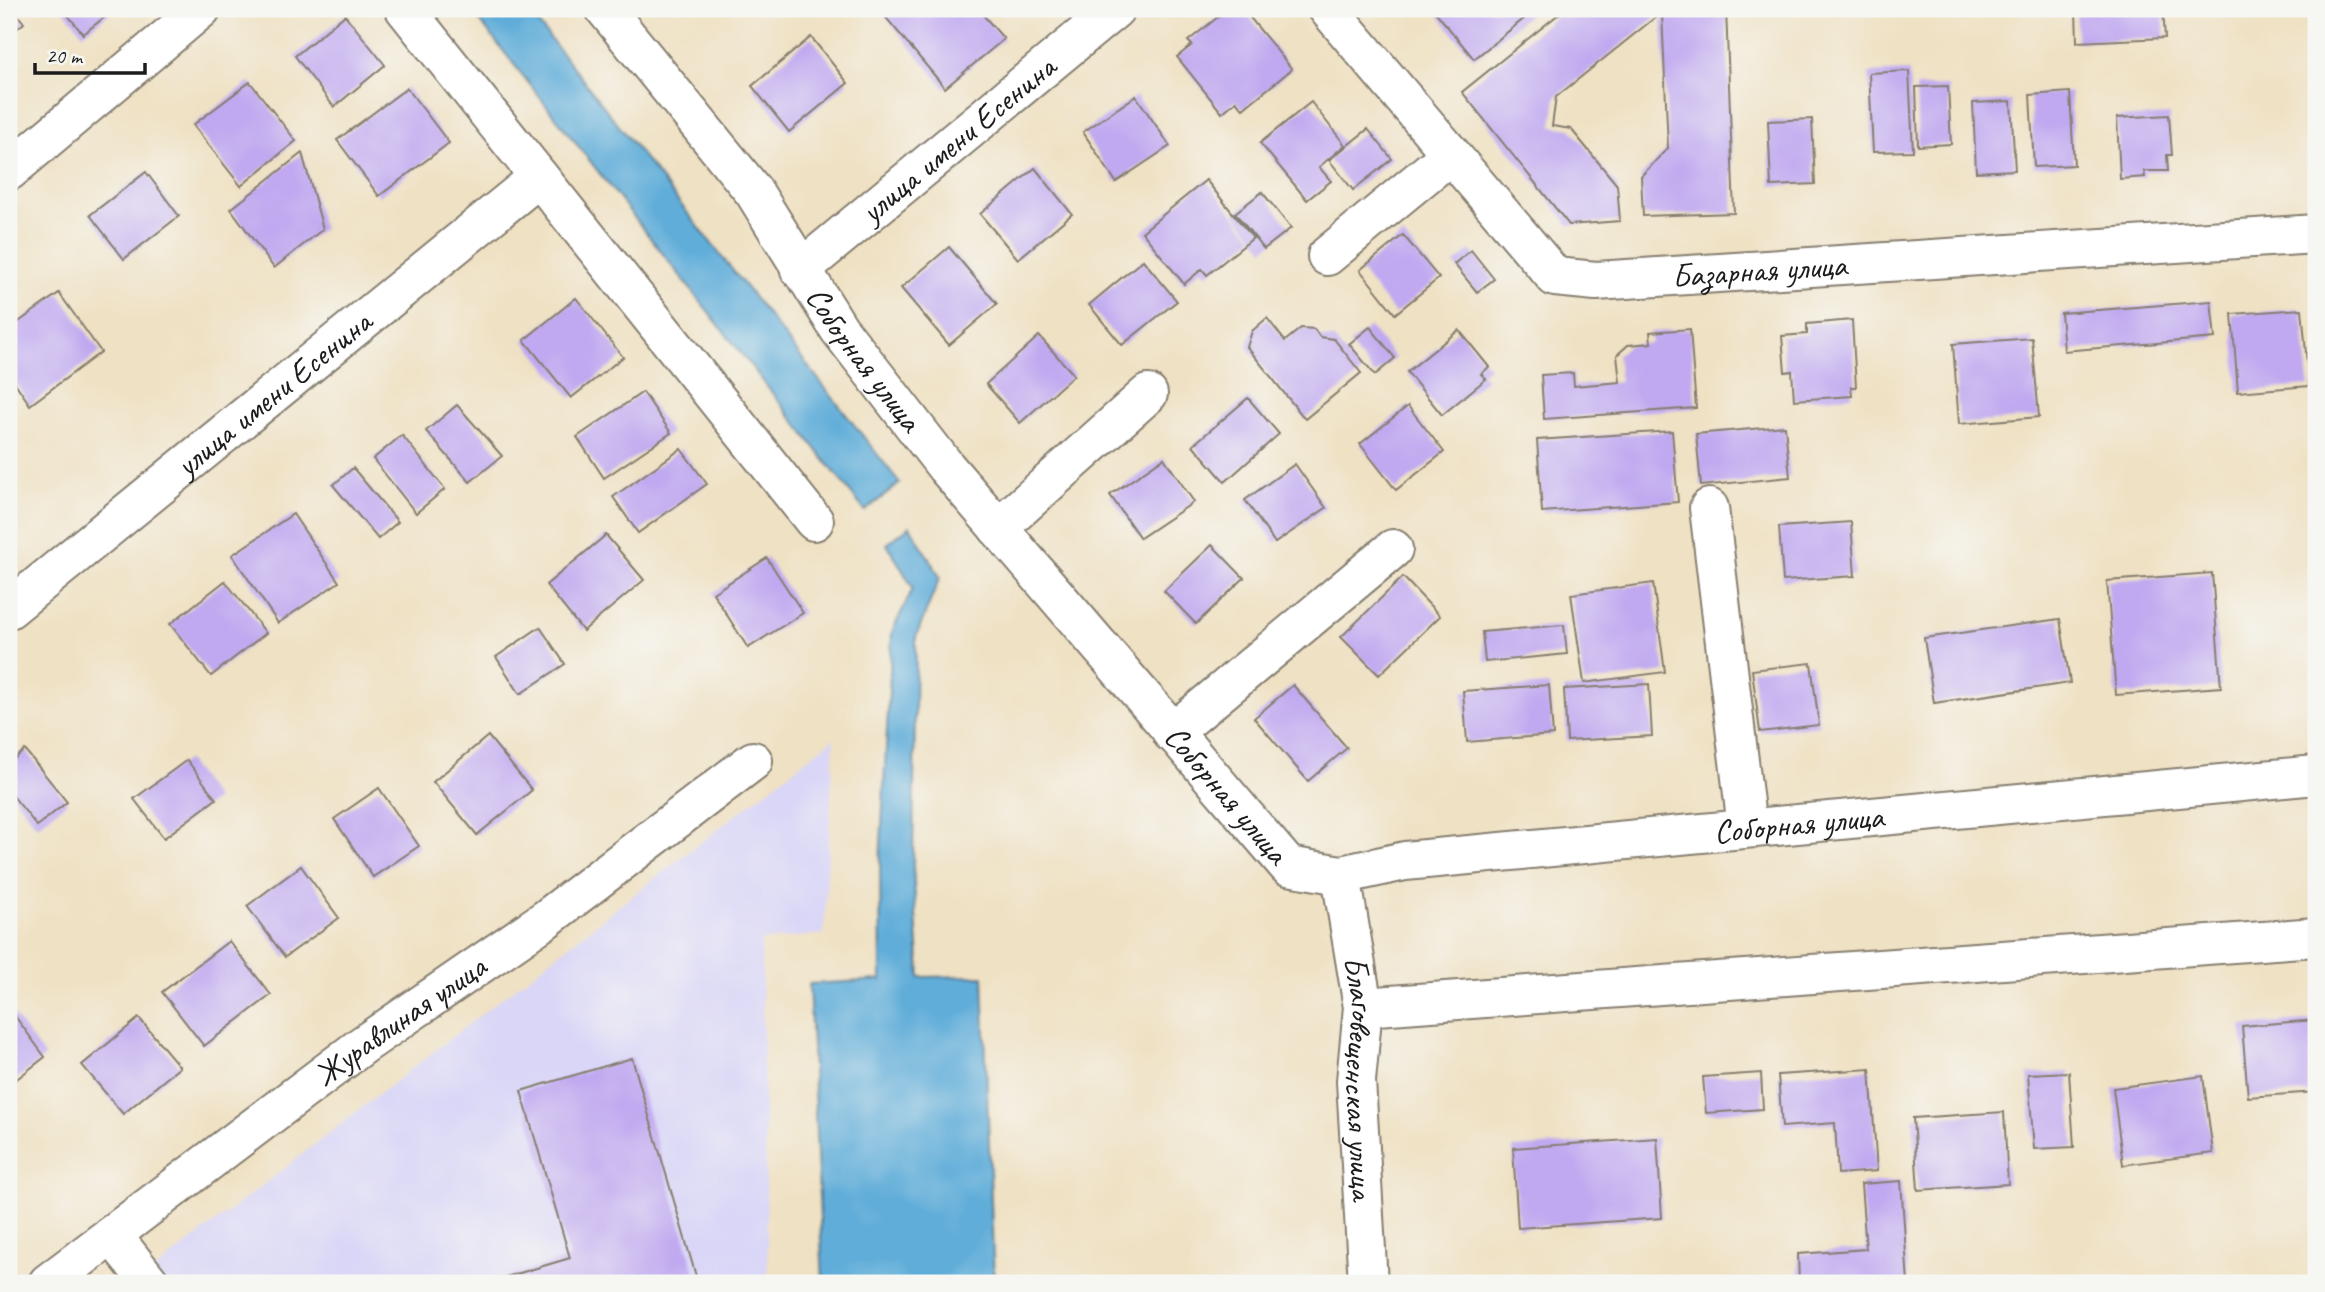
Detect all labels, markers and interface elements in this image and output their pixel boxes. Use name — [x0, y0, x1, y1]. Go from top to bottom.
scale bar — [35, 32, 145, 76]
text: 20 m — [46, 43, 84, 69]
street label: улица имени Есенина — [850, 45, 1066, 233]
street label: Базарная улица — [1671, 244, 1850, 297]
street label: Соборная улица — [797, 279, 933, 442]
street label: улица имени Есенина — [165, 300, 382, 487]
street label: Соборная улица — [1155, 716, 1300, 875]
street label: Соборная улица — [1712, 795, 1888, 853]
street label: Журавлиная улица — [305, 945, 496, 1096]
street label: Благовещенская улица — [1334, 953, 1385, 1204]

